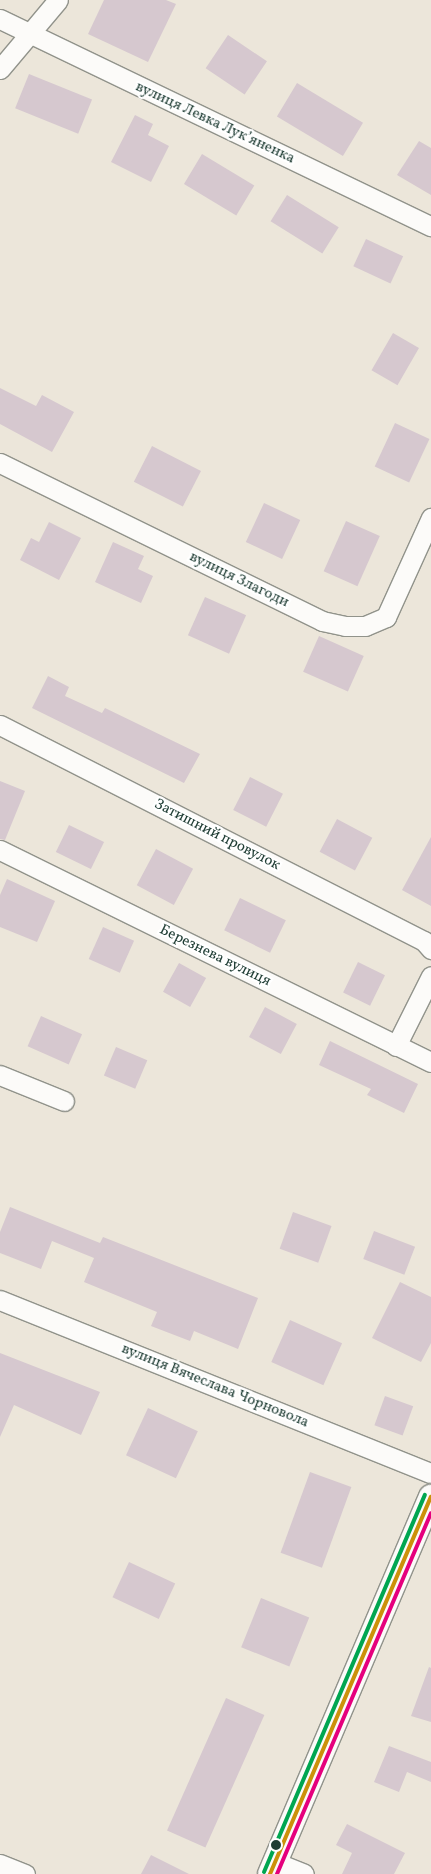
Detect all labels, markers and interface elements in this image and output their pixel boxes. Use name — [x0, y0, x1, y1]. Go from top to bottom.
street label: вулиця Левка Лукʼяненка — [132, 78, 298, 168]
street label: вулиця Злагоди — [186, 548, 292, 612]
street label: Затишний провулок — [151, 795, 283, 875]
street label: Березнева вулиця — [156, 921, 274, 991]
street label: вулиця Вячеслава Чорновола — [119, 1340, 311, 1432]
unlabelled marker — [271, 1840, 281, 1850]

